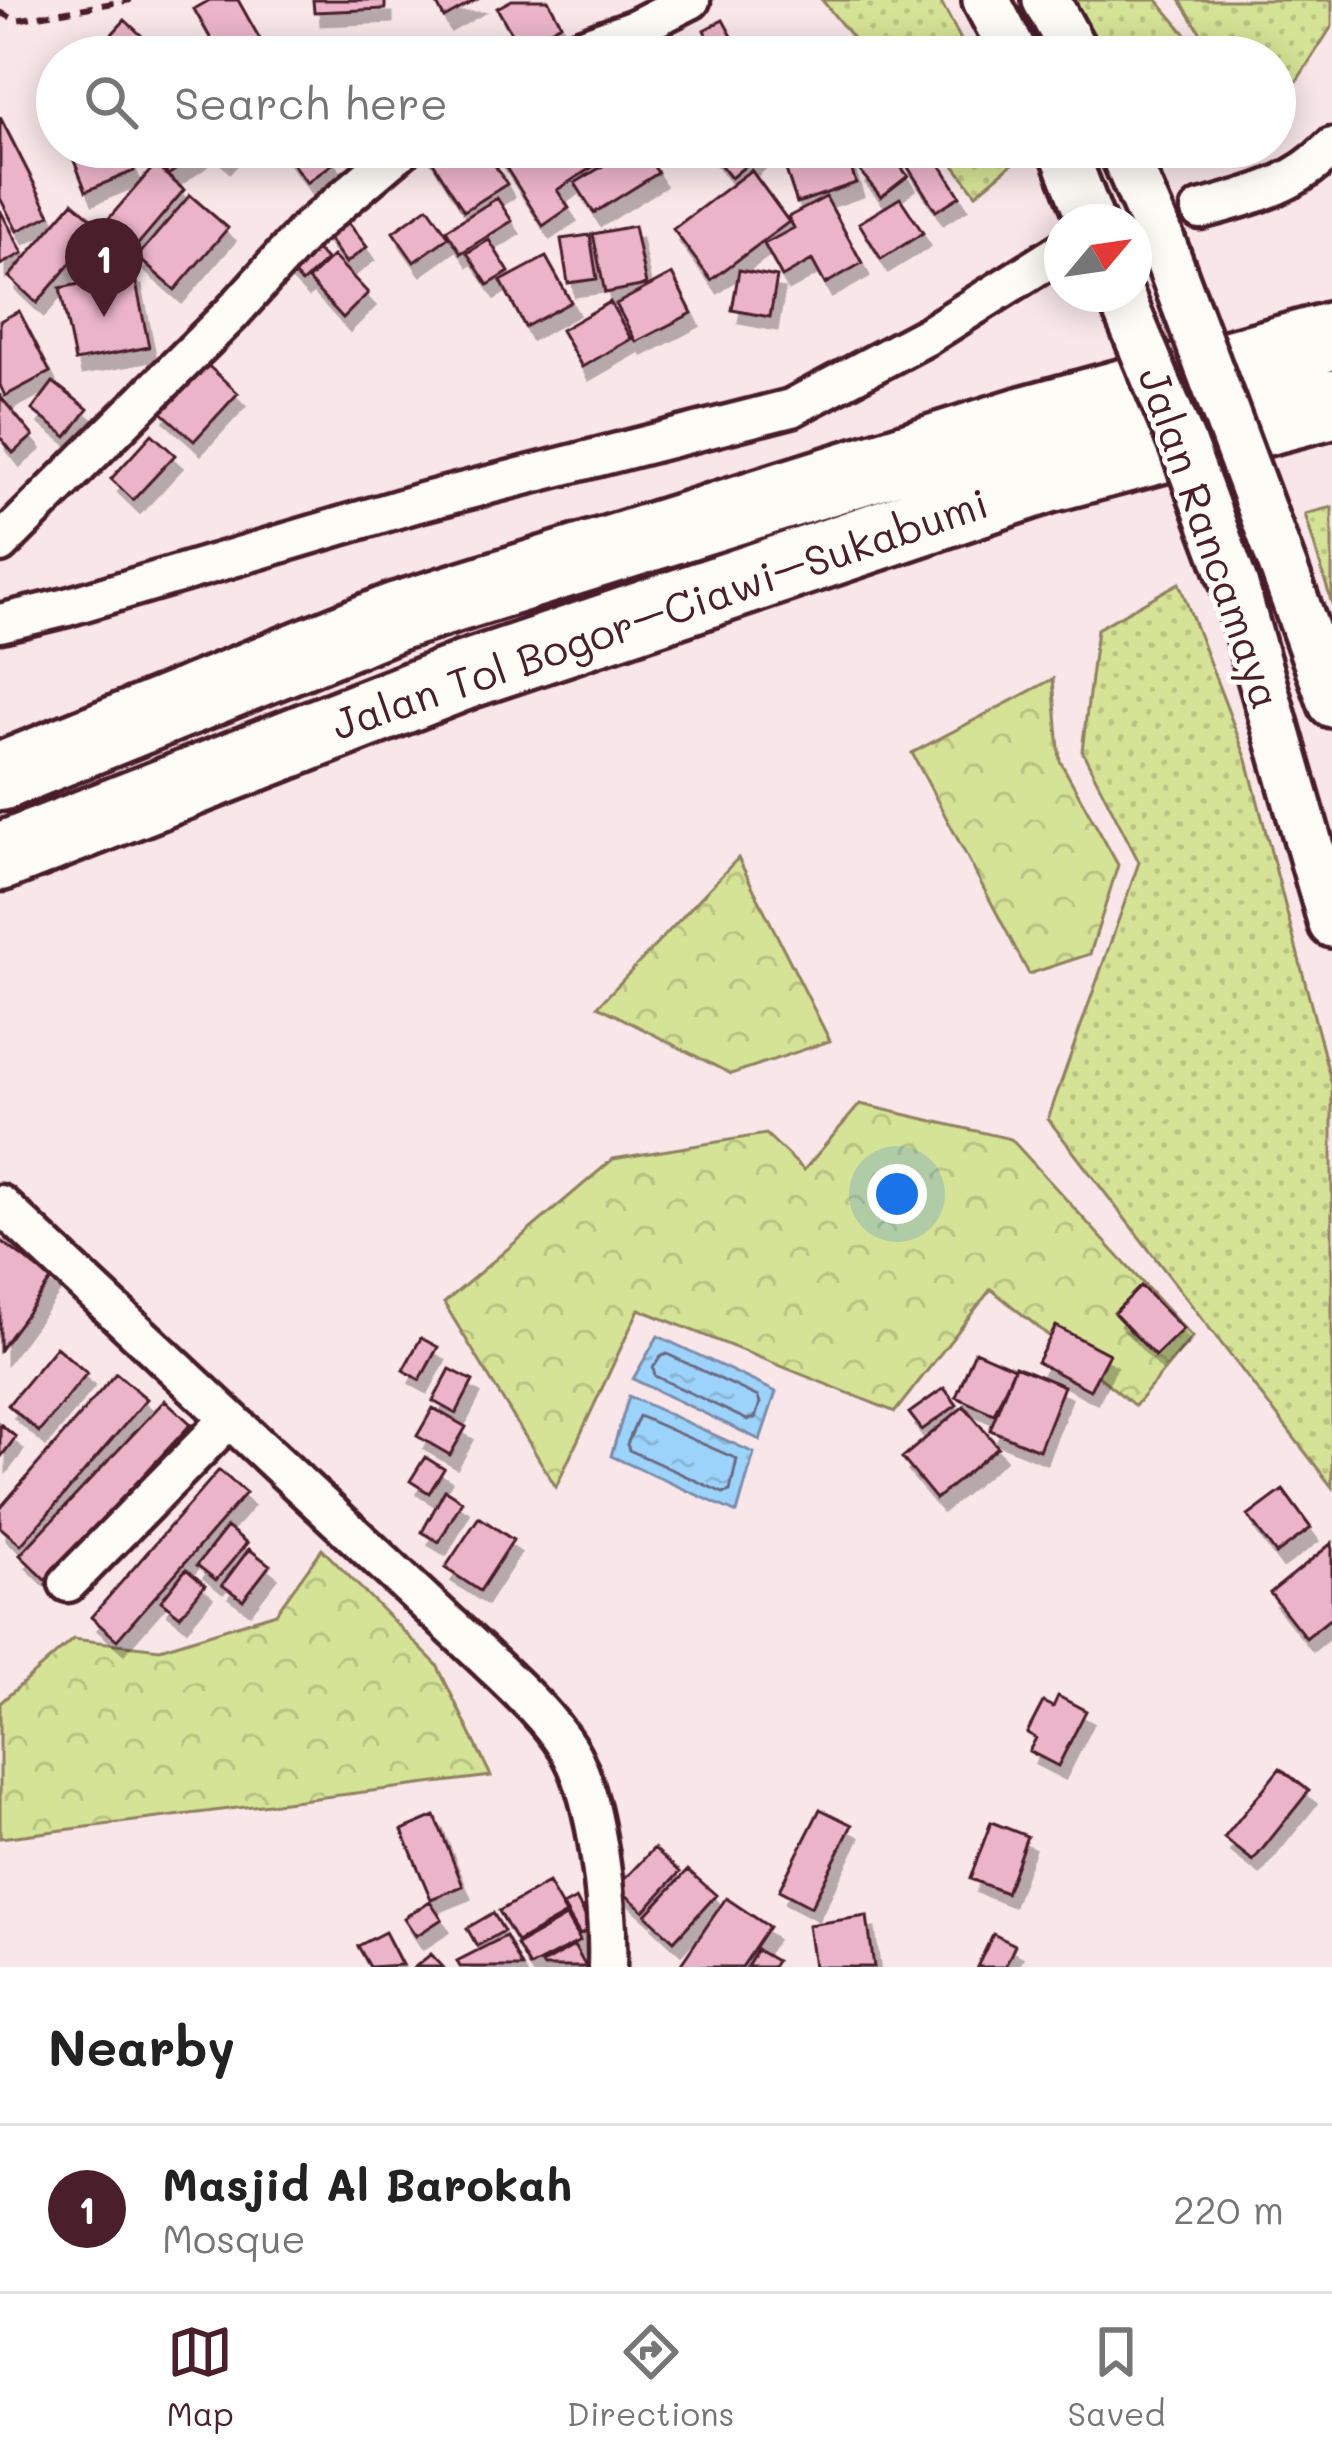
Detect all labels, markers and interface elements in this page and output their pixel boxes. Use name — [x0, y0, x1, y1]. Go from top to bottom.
search box — [36, 36, 1296, 168]
icon: search — [78, 69, 144, 135]
text: Search here — [174, 73, 448, 131]
north arrow — [1044, 204, 1152, 312]
pin: 1 — [65, 218, 143, 317]
street label: Jalan Rancamaya — [1127, 360, 1296, 716]
street label: Jalan Tol Bogor–Ciawi–Sukabumi — [324, 474, 995, 751]
your location — [867, 1164, 927, 1224]
text: Nearby — [48, 2012, 235, 2079]
text: Masjid Al Barokah — [162, 2154, 572, 2212]
text: 1 — [78, 2183, 96, 2234]
text: 220 m — [1173, 2183, 1284, 2234]
text: Mosque — [162, 2212, 306, 2263]
tab: Map — [167, 2319, 234, 2434]
tab: Directions — [567, 2319, 734, 2434]
tab: Saved — [1068, 2319, 1165, 2434]

